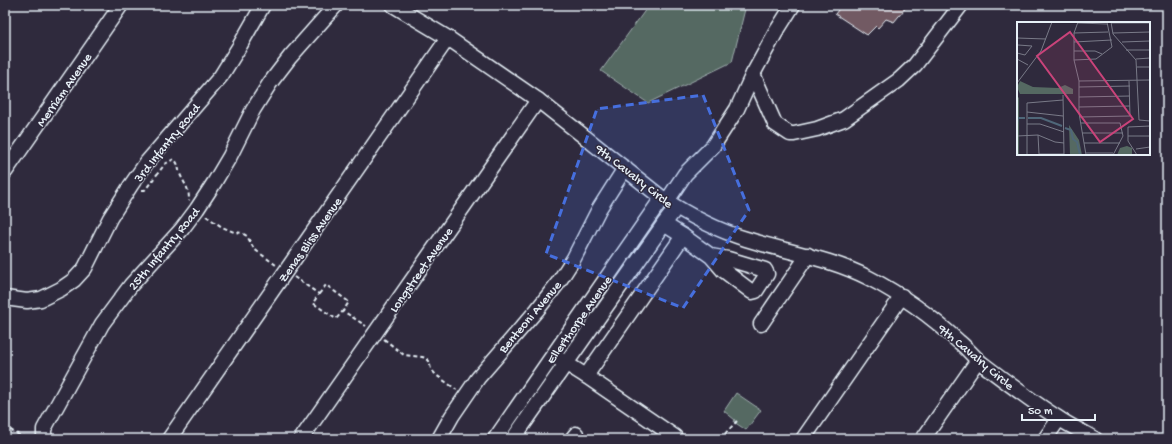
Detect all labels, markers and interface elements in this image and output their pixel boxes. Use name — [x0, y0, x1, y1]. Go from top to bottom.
inset map — [1017, 22, 1150, 155]
street label: Merriam Avenue — [34, 51, 96, 130]
street label: 3rd Infantry Road — [131, 100, 205, 187]
street label: 9th Cavalry Circle — [591, 141, 676, 212]
street label: Zenas Bliss Avenue — [276, 195, 346, 286]
street label: 25th Infantry Road — [126, 204, 205, 294]
street label: Longstreet Avenue — [387, 225, 457, 316]
street label: Ellerthorpe Avenue — [544, 273, 616, 367]
street label: Benteoni Avenue — [496, 278, 566, 357]
street label: 9th Cavalry Circle — [934, 321, 1017, 394]
scale bar — [1022, 396, 1095, 422]
text: 50 m — [1028, 405, 1053, 419]

